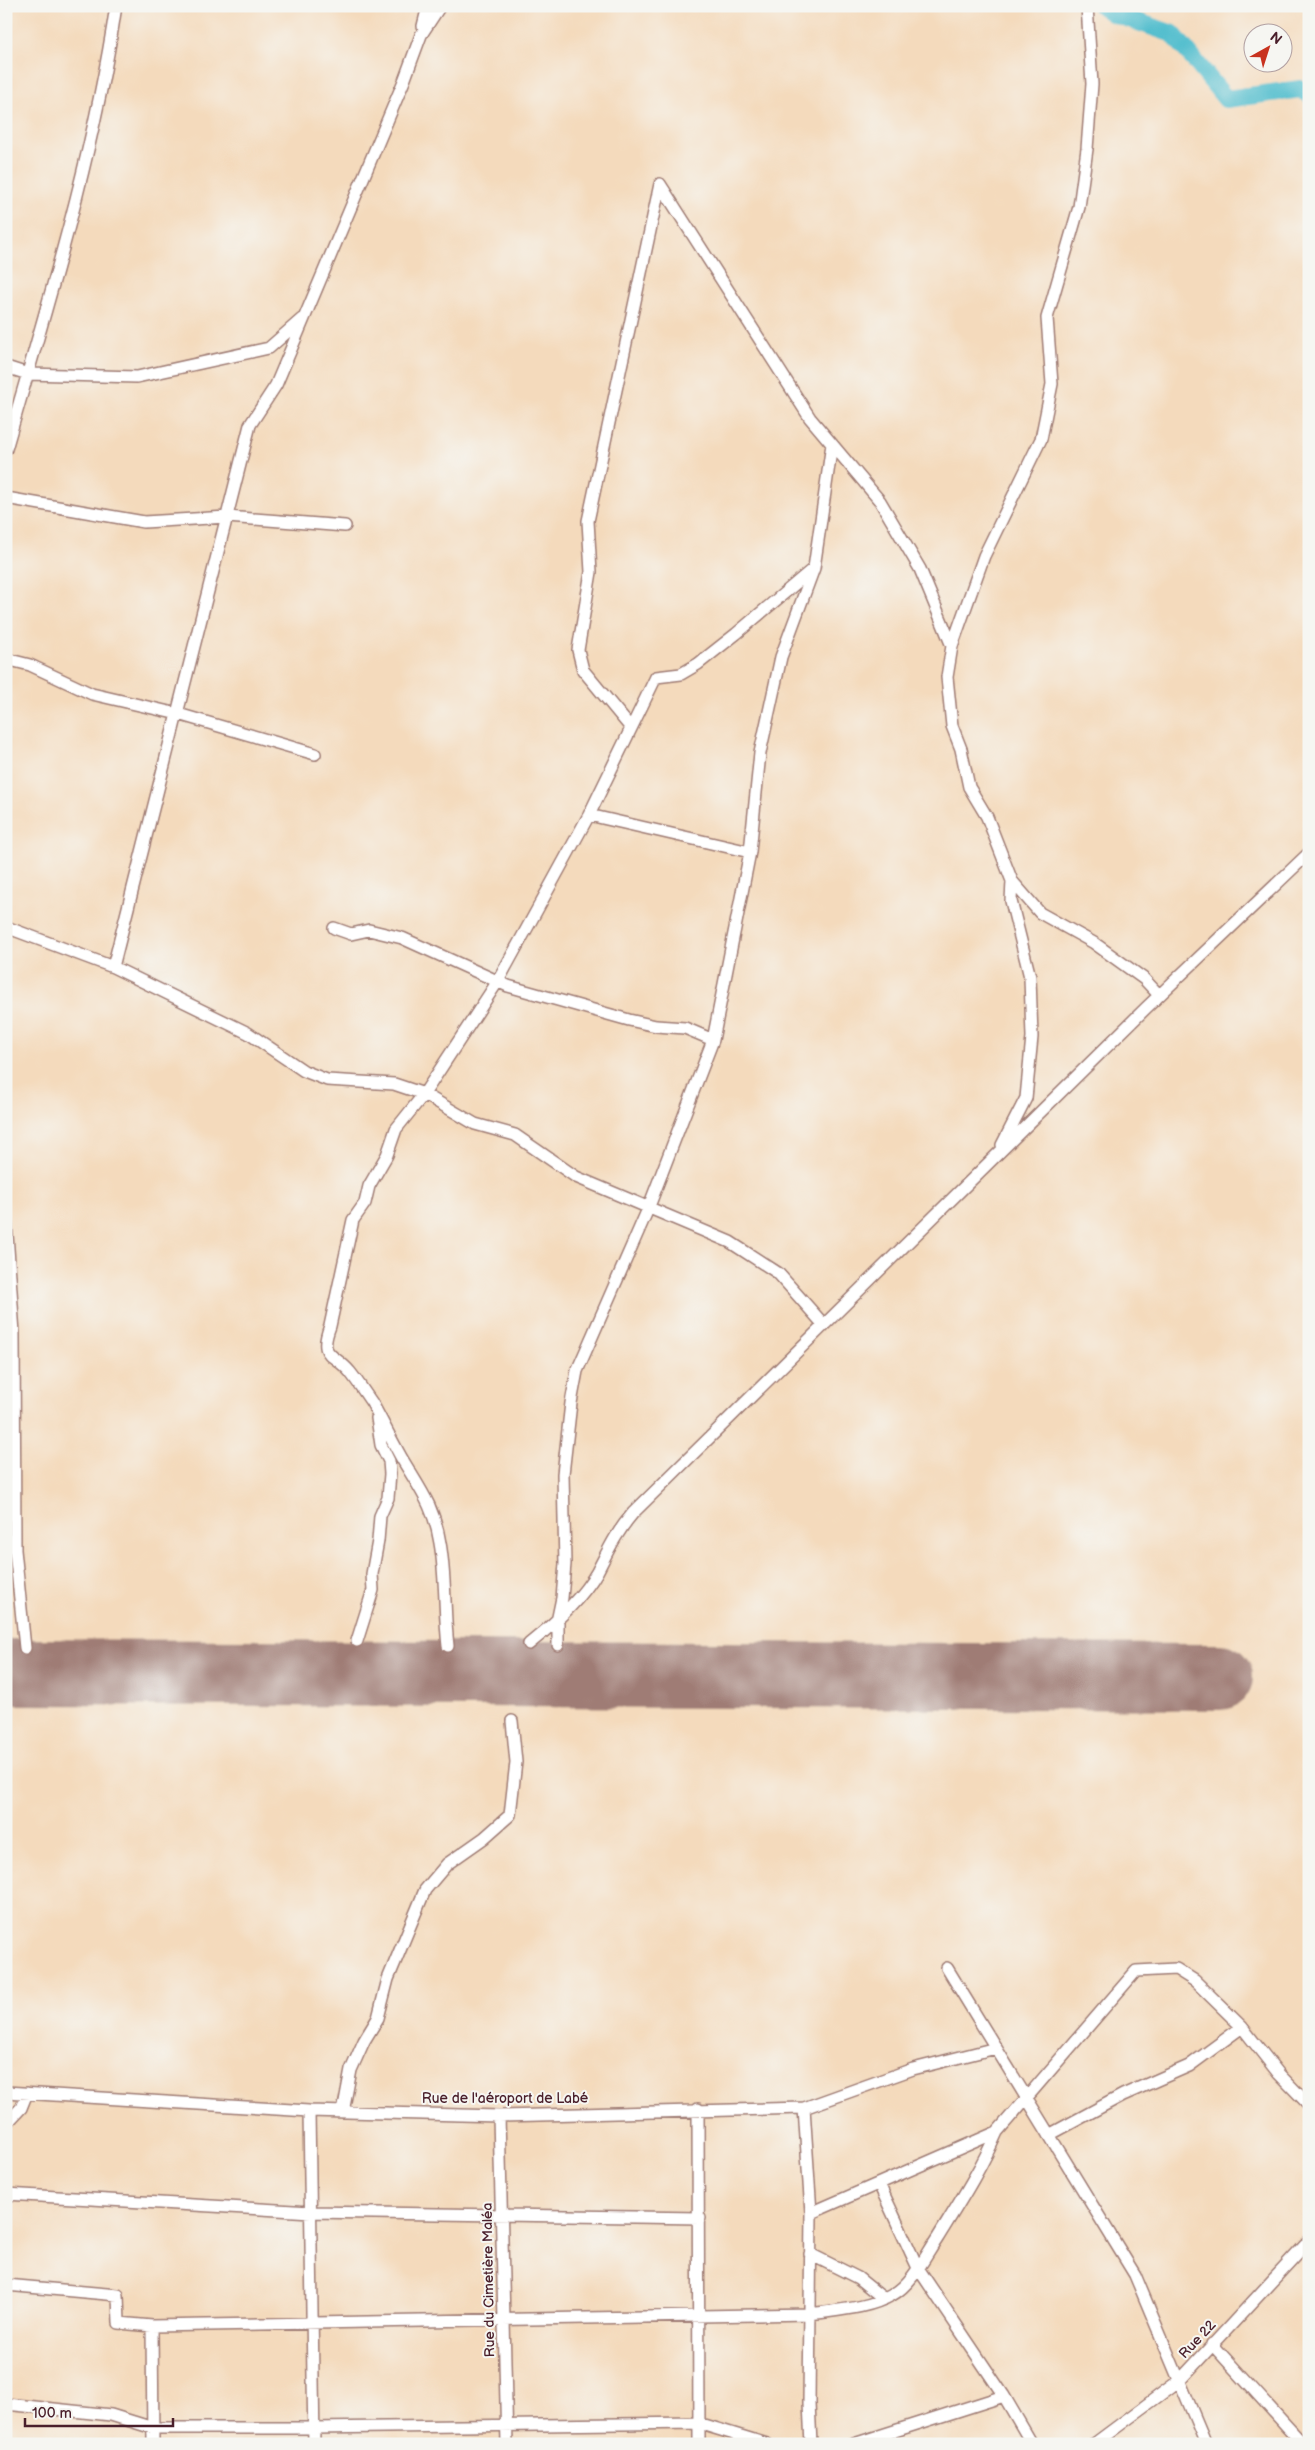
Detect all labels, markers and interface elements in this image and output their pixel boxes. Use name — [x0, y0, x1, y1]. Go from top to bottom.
north arrow — [1242, 22, 1292, 72]
text: N — [1266, 28, 1285, 48]
street label: Rue de l'aéroport de Labé — [422, 2090, 589, 2107]
street label: Rue du Cimetière Maléa — [479, 2202, 498, 2358]
street label: Rue 22 — [1175, 2316, 1220, 2362]
scale bar — [25, 2395, 172, 2427]
text: 100 m — [32, 2404, 72, 2423]

